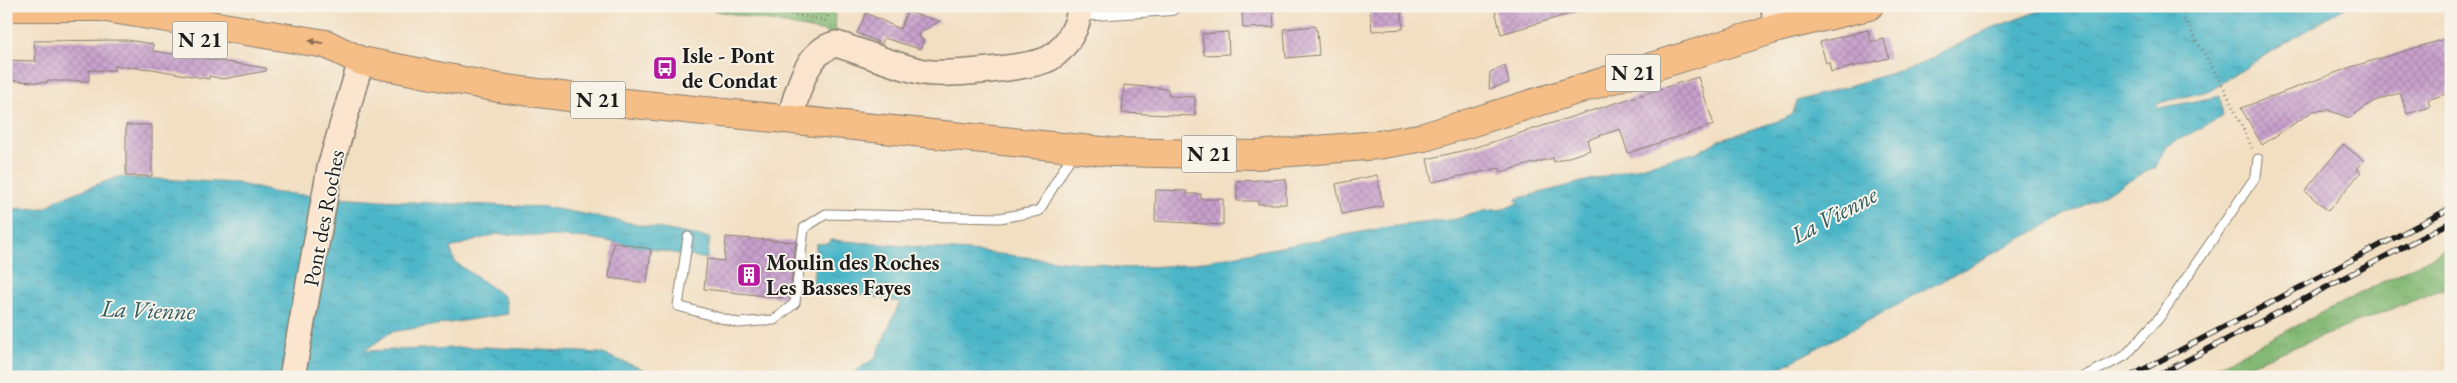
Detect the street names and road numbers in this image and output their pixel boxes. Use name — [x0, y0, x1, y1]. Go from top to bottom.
road number: N 21 — [172, 22, 228, 58]
road number: N 21 — [1606, 54, 1660, 92]
road number: N 21 — [570, 82, 626, 118]
road number: N 21 — [1182, 136, 1236, 172]
street label: Pont des Roches — [296, 147, 351, 289]

